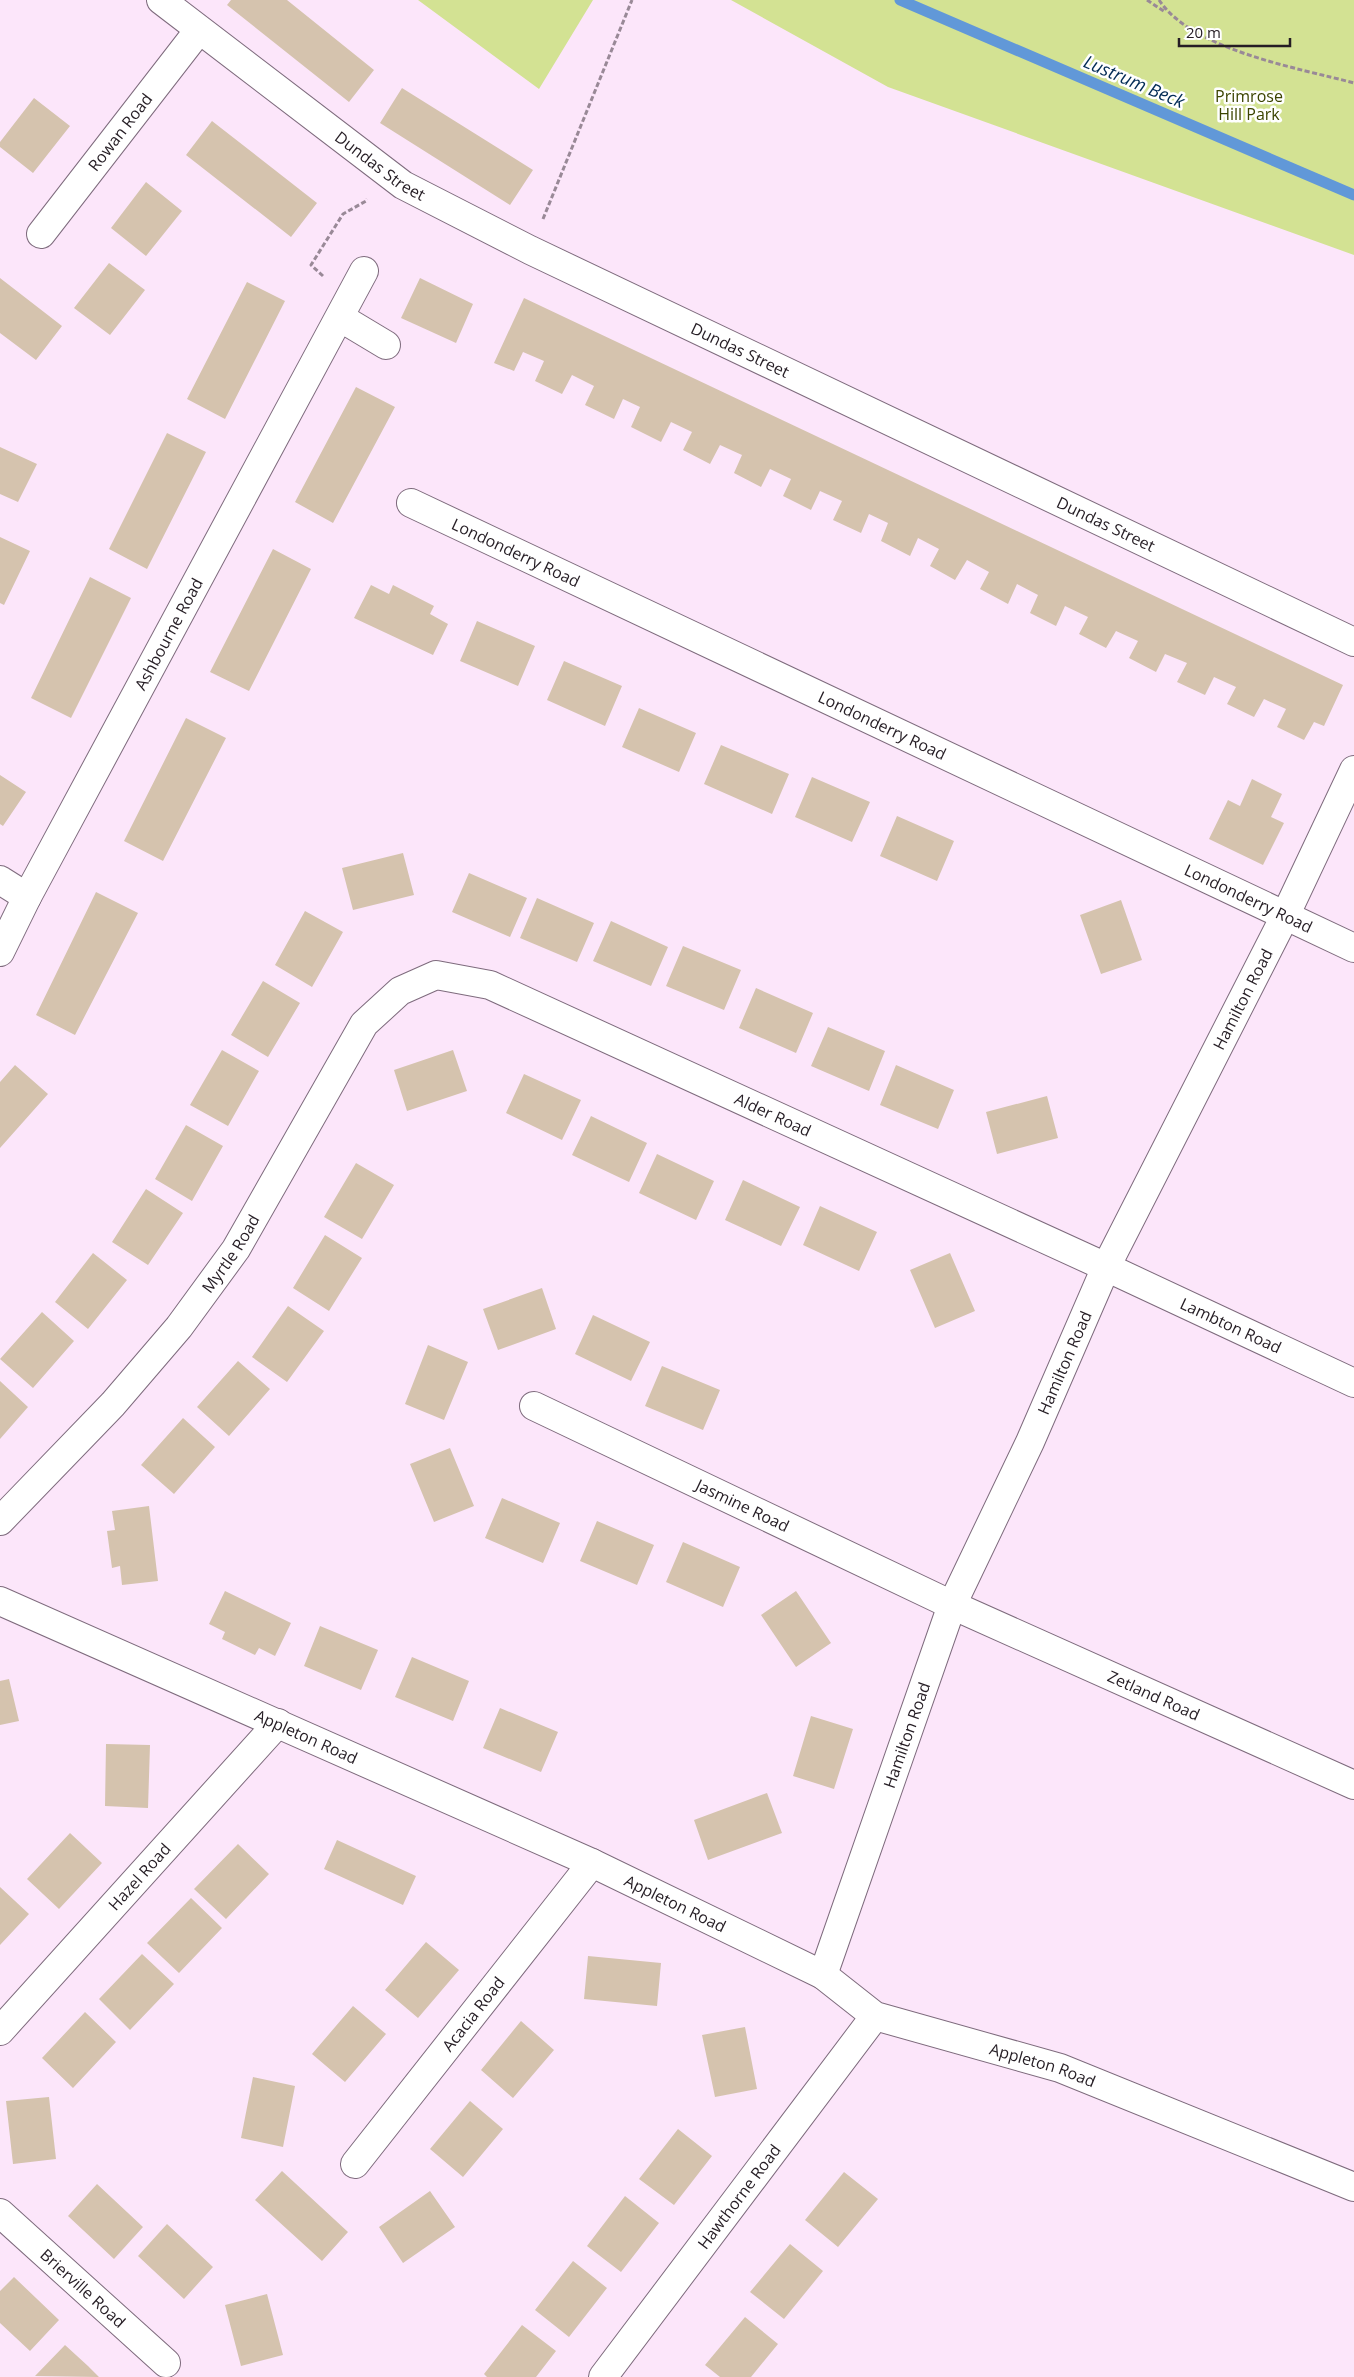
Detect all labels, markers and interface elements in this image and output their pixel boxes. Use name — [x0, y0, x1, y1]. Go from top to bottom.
scale bar — [1179, 15, 1290, 47]
text: 20 m — [1186, 22, 1221, 42]
water label: Lustrum Beck — [1080, 49, 1190, 114]
park label: Primrose Hill Park — [1215, 85, 1283, 125]
street label: Rowan Road — [83, 89, 157, 175]
street label: Dundas Street — [331, 126, 429, 206]
street label: Dundas Street — [687, 317, 793, 383]
street label: Dundas Street — [1053, 491, 1159, 557]
street label: Londonderry Road — [448, 513, 584, 592]
street label: Ashbourne Road — [129, 574, 208, 694]
street label: Londonderry Road — [815, 686, 950, 765]
street label: Londonderry Road — [1181, 859, 1316, 938]
street label: Hamilton Road — [1208, 945, 1278, 1054]
street label: Alder Road — [731, 1088, 815, 1142]
street label: Myrtle Road — [197, 1210, 265, 1297]
street label: Lambton Road — [1177, 1292, 1285, 1359]
street label: Hamilton Road — [1032, 1307, 1097, 1418]
street label: Jasmine Road — [691, 1473, 793, 1537]
street label: Zetland Road — [1104, 1665, 1203, 1726]
street label: Hamilton Road — [878, 1679, 935, 1791]
street label: Appleton Road — [251, 1704, 361, 1769]
street label: Hazel Road — [103, 1838, 176, 1915]
street label: Appleton Road — [621, 1869, 730, 1937]
street label: Acacia Road — [437, 1972, 510, 2056]
street label: Appleton Road — [987, 2038, 1099, 2092]
street label: Hawthorne Road — [692, 2140, 786, 2253]
street label: Brierville Road — [36, 2244, 131, 2332]

